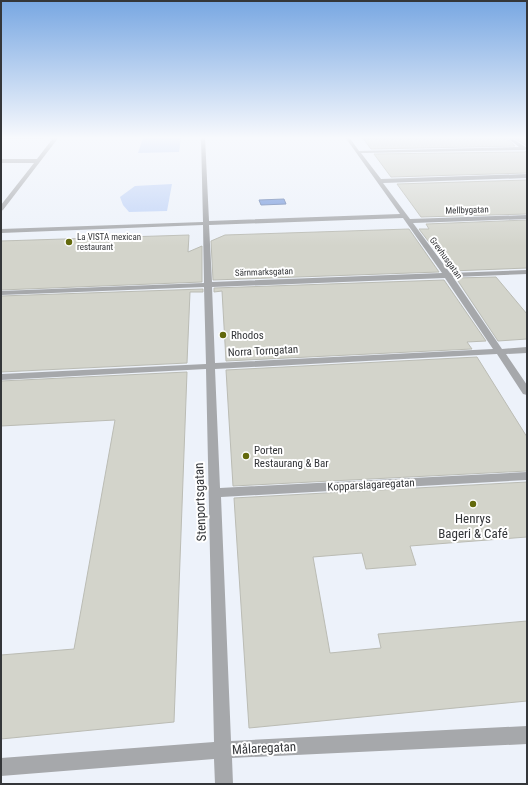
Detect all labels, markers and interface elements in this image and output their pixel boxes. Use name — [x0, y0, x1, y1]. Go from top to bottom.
street label: Mellbygatan — [445, 204, 489, 216]
place label: La VISTA mexican restaurant — [77, 232, 141, 252]
street label: Grevhusgatan — [428, 235, 464, 281]
marker: La VISTA mexican restaurant — [64, 237, 74, 247]
street label: Särnmarksgatan — [235, 266, 293, 278]
place label: Rhodos — [231, 329, 264, 342]
marker: Rhodos — [218, 330, 228, 340]
street label: Norra Torngatan — [228, 343, 298, 359]
place label: Porten Restaurang & Bar — [254, 444, 329, 470]
marker: Porten Restaurang & Bar — [241, 451, 251, 461]
street label: Stenportsgatan — [191, 462, 209, 542]
street label: Kopparslagaregatan — [327, 476, 415, 494]
marker: Henrys Bageri & Café — [468, 499, 478, 509]
place label: Henrys Bageri & Café — [438, 511, 508, 541]
street label: Målaregatan — [232, 739, 296, 757]

